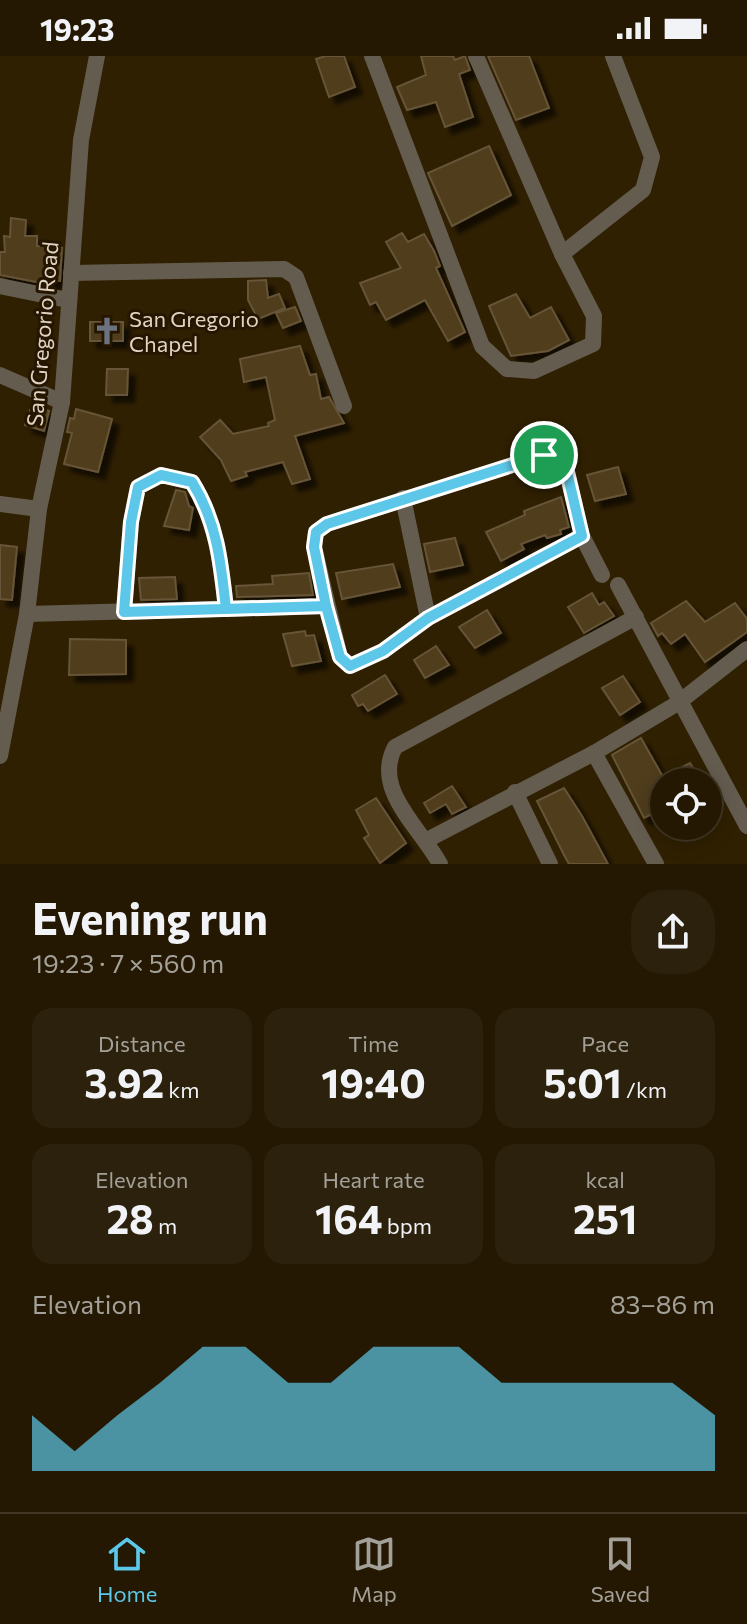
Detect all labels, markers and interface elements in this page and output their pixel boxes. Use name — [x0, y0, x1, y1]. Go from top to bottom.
text: 19:23 — [40, 10, 115, 47]
street label: San Gregorio Road — [20, 240, 64, 428]
place label: San Gregorio Chapel — [129, 305, 259, 357]
church icon: San Gregorio Chapel — [92, 316, 122, 346]
pin — [510, 421, 578, 489]
icon: arrive — [522, 433, 566, 477]
map controls — [650, 768, 722, 840]
button: locate — [650, 768, 722, 840]
text: Evening run — [32, 890, 268, 944]
button: share — [631, 890, 715, 974]
text: 19:23 · 7 × 560 m — [32, 947, 224, 978]
text: Distance — [98, 1030, 186, 1057]
text: Time — [348, 1030, 399, 1057]
text: Pace — [581, 1030, 629, 1057]
text: 3.92 — [84, 1057, 164, 1106]
text: 19:40 — [321, 1057, 426, 1106]
text: 5:01 — [543, 1057, 622, 1106]
text: km — [164, 1076, 199, 1103]
text: /km — [622, 1076, 667, 1103]
text: Elevation — [95, 1166, 188, 1193]
text: Heart rate — [322, 1166, 425, 1193]
text: kcal — [585, 1166, 625, 1193]
text: 28 — [106, 1193, 154, 1242]
text: 164 — [315, 1193, 382, 1242]
text: 251 — [573, 1193, 637, 1242]
text: m — [154, 1212, 177, 1239]
text: bpm — [382, 1212, 432, 1239]
text: Elevation — [32, 1288, 142, 1319]
text: 83–86 m — [610, 1288, 715, 1319]
tab: Home — [97, 1532, 157, 1607]
tab: Map — [351, 1532, 397, 1607]
tab: Saved — [591, 1532, 650, 1607]

